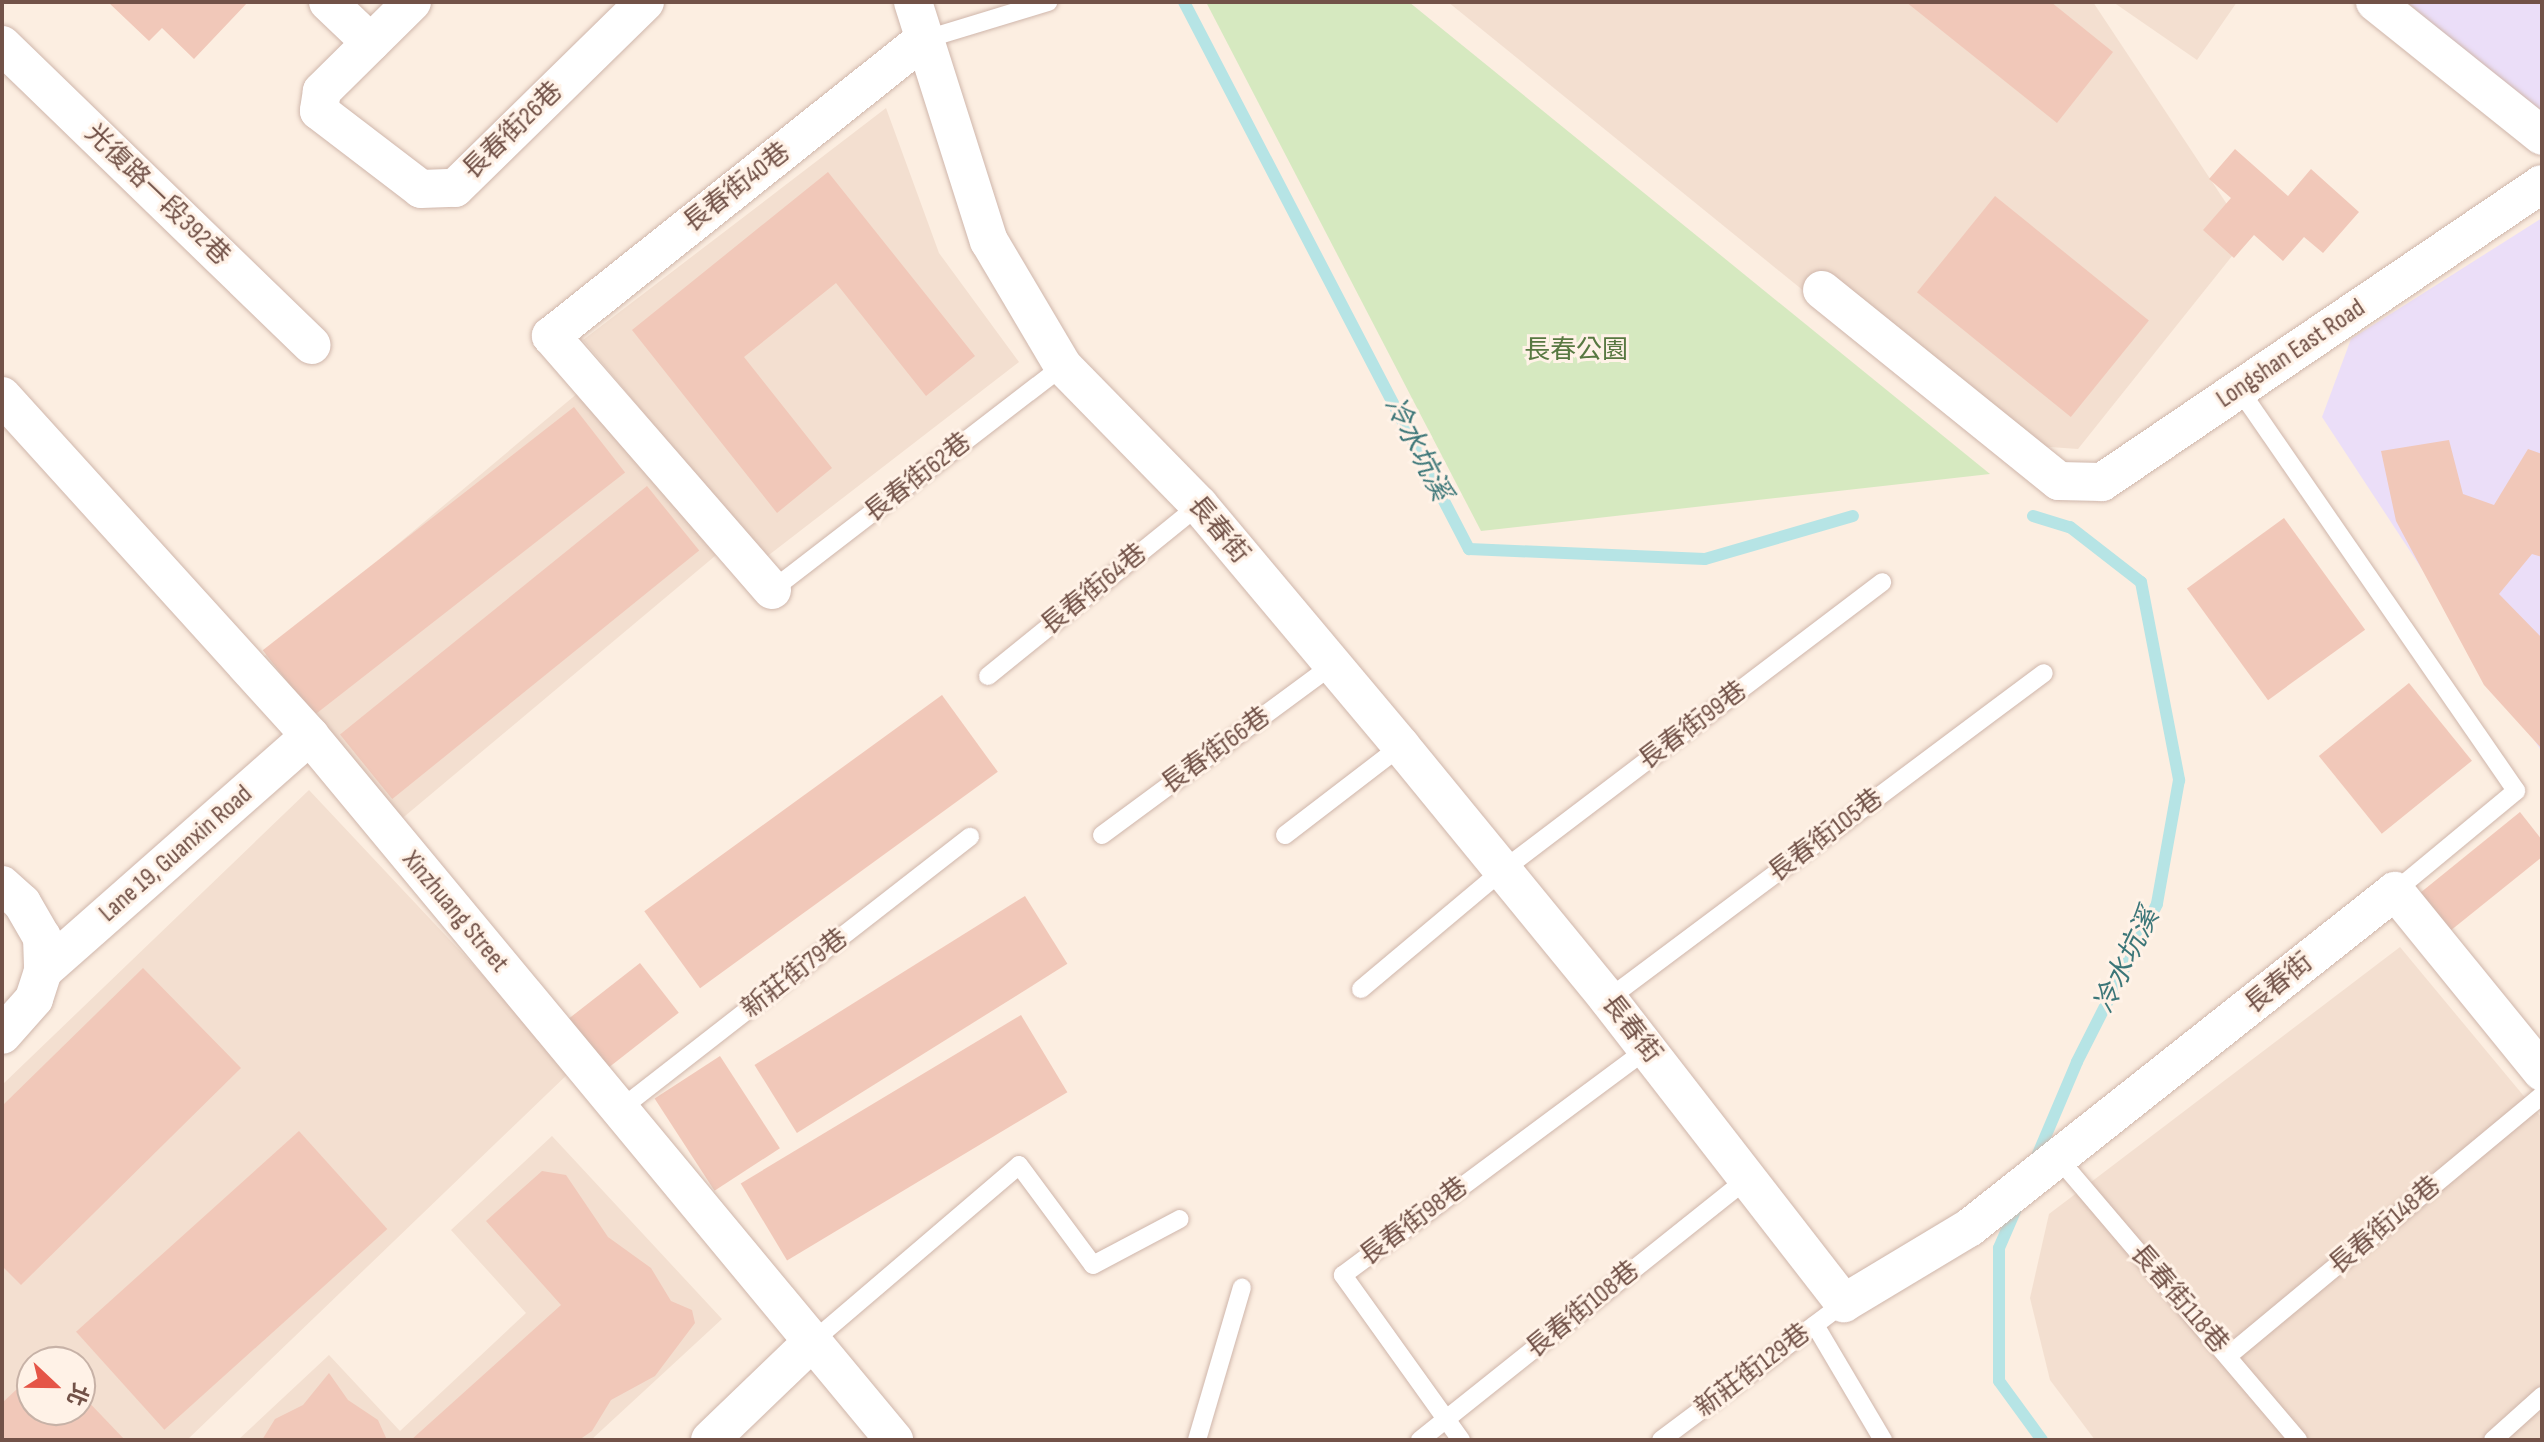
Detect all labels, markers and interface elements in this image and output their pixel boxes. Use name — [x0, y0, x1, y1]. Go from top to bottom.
street label: 長春街26巷 — [457, 76, 569, 186]
street label: 光復路一段392巷 — [78, 118, 236, 272]
street label: 長春街40巷 — [678, 137, 796, 239]
street label: Longshan East Road — [2211, 293, 2371, 415]
park label: 長春公園 — [1524, 335, 1628, 367]
water label: 冷水坑溪 — [1377, 391, 1457, 507]
street label: 長春街62巷 — [859, 427, 977, 529]
street label: 長春街 — [1181, 490, 1255, 570]
street label: 長春街64巷 — [1035, 538, 1153, 642]
street label: 長春街99巷 — [1633, 675, 1753, 777]
street label: 長春街66巷 — [1156, 701, 1276, 801]
street label: Lane 19, Guanxin Road — [93, 779, 259, 929]
street label: 長春街105巷 — [1763, 783, 1889, 889]
street label: Xinzhuang Street — [395, 845, 515, 979]
water label: 冷水坑溪 — [2087, 903, 2167, 1019]
street label: 新莊街79巷 — [736, 923, 854, 1025]
street label: 長春街 — [2239, 947, 2319, 1021]
street label: 長春街 — [1595, 989, 1667, 1069]
street label: 長春街98巷 — [1354, 1171, 1474, 1273]
street label: 長春街148巷 — [2323, 1171, 2447, 1281]
street label: 長春街118巷 — [2123, 1238, 2235, 1360]
street label: 長春街108巷 — [1520, 1255, 1646, 1365]
street label: 新莊街129巷 — [1689, 1318, 1817, 1424]
north arrow — [16, 1346, 96, 1426]
text: 北 — [60, 1379, 94, 1410]

